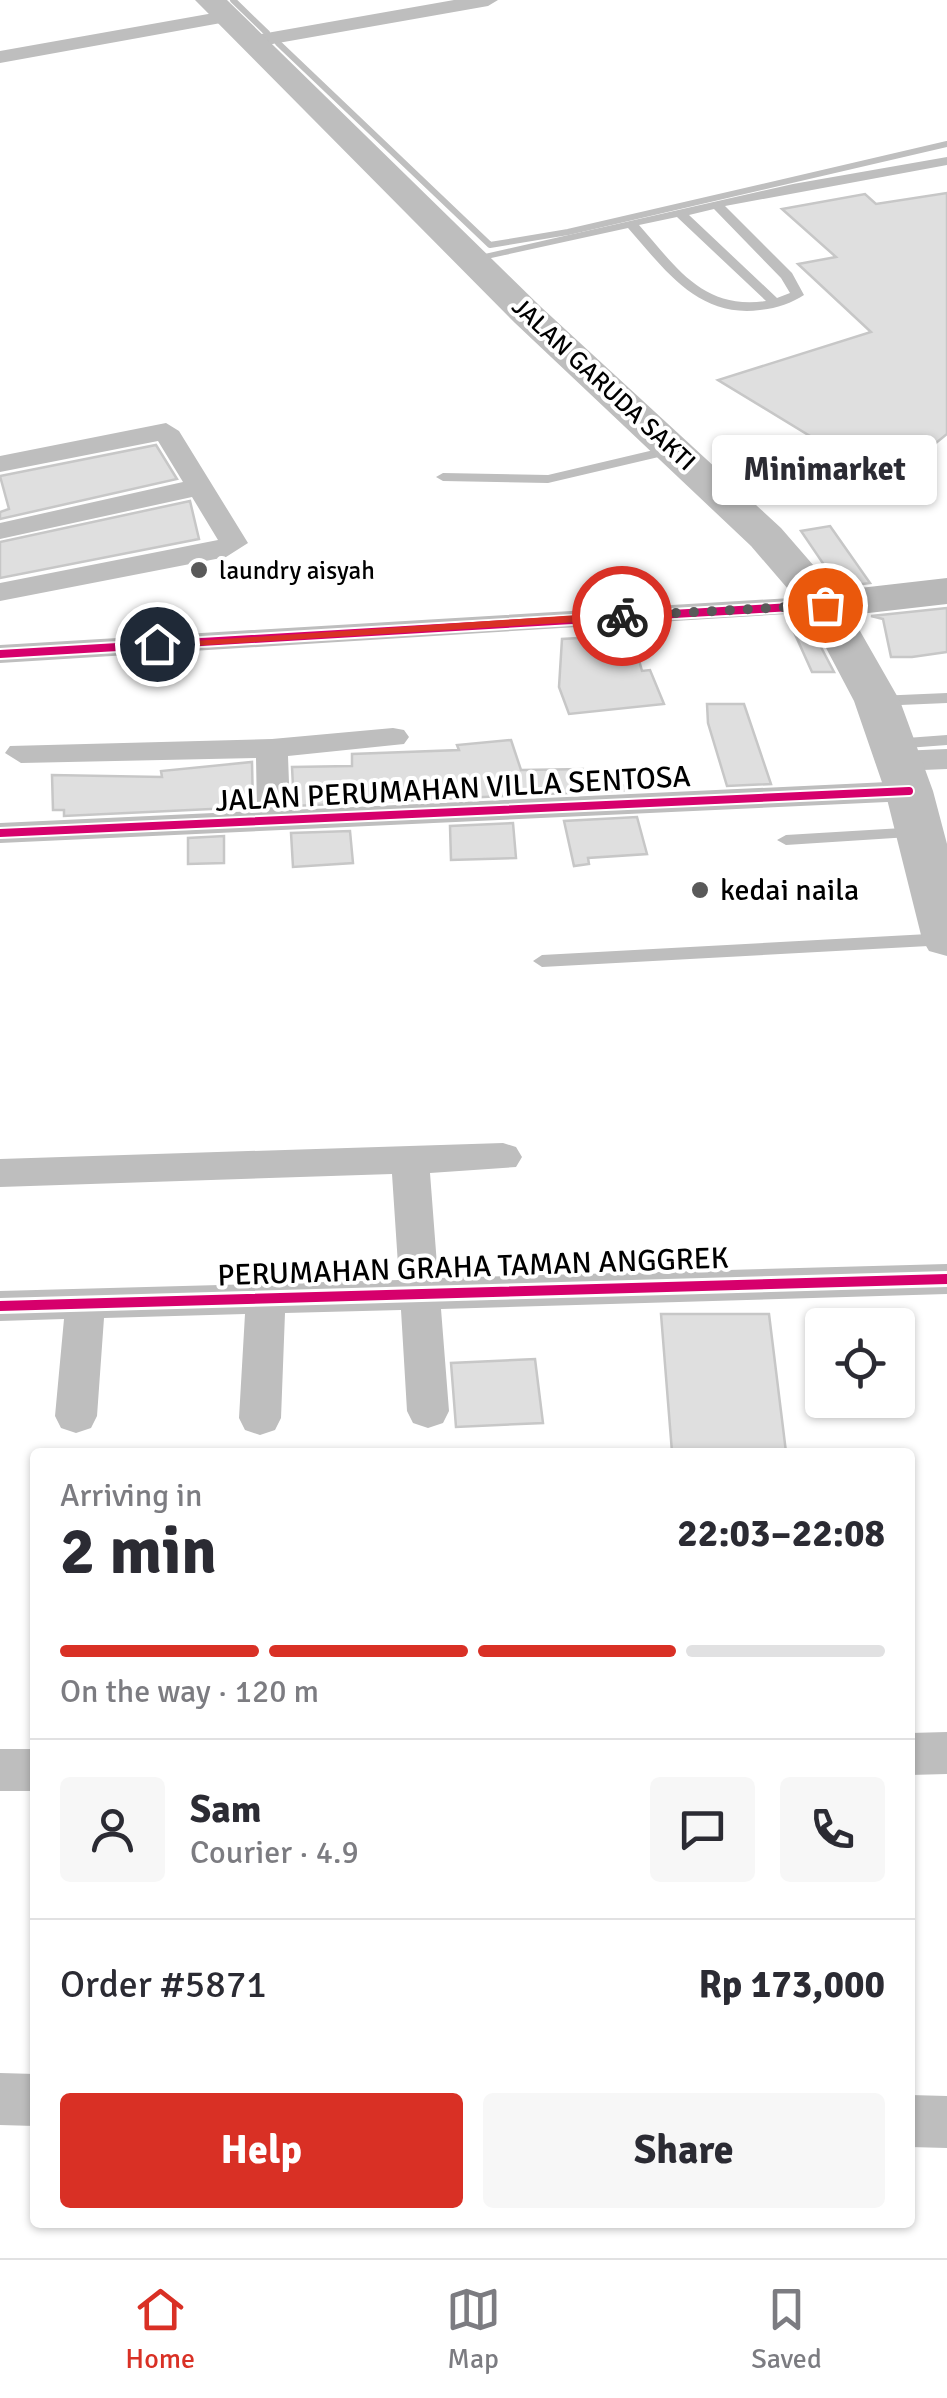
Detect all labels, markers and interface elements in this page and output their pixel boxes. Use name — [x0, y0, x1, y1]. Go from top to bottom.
street label: JALAN GARUDA SAKTI — [506, 291, 702, 477]
callout: Minimarket — [712, 435, 938, 505]
text: Minimarket — [743, 450, 906, 489]
place label: laundry aisyah — [219, 555, 375, 586]
marker: laundry aisyah — [188, 559, 210, 581]
pin — [783, 563, 868, 648]
courier — [572, 566, 672, 666]
icon: bag — [798, 578, 853, 633]
icon: bike — [595, 589, 650, 644]
pin — [115, 602, 200, 687]
icon: home — [130, 617, 185, 672]
street label: JALAN PERUMAHAN VILLA SENTOSA — [214, 758, 692, 820]
place label: kedai naila — [720, 872, 859, 909]
marker: kedai naila — [689, 879, 711, 901]
street label: PERUMAHAN GRAHA TAMAN ANGGREK — [217, 1240, 729, 1294]
map controls — [805, 1308, 915, 1418]
button: locate — [805, 1308, 915, 1418]
text: Arriving in — [60, 1476, 202, 1515]
text: 22:03–22:08 — [677, 1510, 885, 1557]
text: 2 min — [60, 1512, 217, 1592]
text: On the way · 120 m — [60, 1672, 319, 1711]
button: person — [60, 1777, 165, 1882]
button: chat — [650, 1777, 755, 1882]
button: phone — [780, 1777, 885, 1882]
text: Sam — [190, 1786, 261, 1833]
text: Courier · 4.9 — [190, 1833, 359, 1872]
text: Order #5871 — [60, 1961, 267, 2008]
text: Rp 173,000 — [698, 1961, 885, 2008]
button: Help — [60, 2093, 463, 2208]
button: Share — [483, 2093, 885, 2208]
tab: Home — [125, 2282, 195, 2376]
tab: Map — [446, 2282, 501, 2376]
tab: Saved — [751, 2282, 822, 2376]

